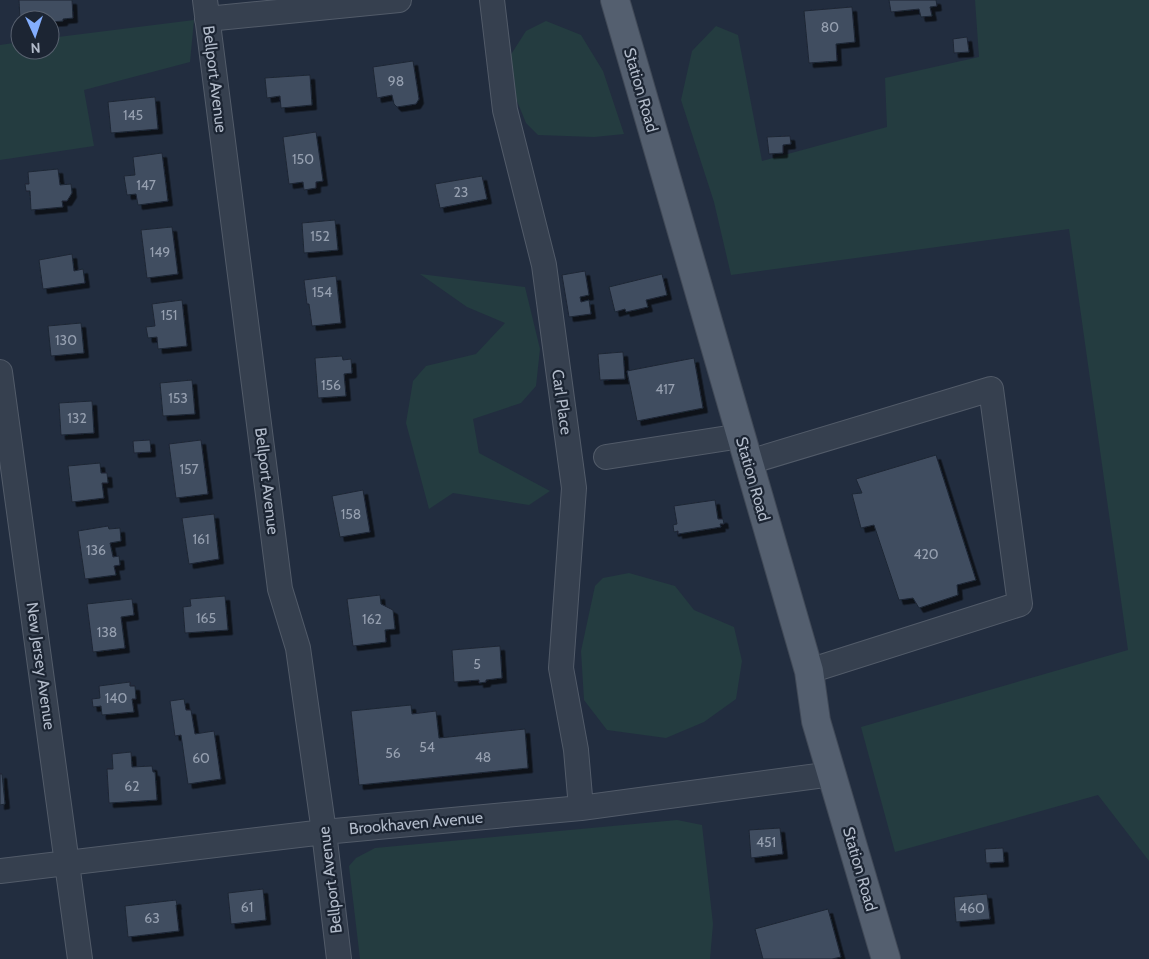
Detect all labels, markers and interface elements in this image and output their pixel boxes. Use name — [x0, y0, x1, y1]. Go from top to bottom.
north arrow — [10, 10, 60, 60]
house number: 80 — [821, 18, 839, 36]
street label: Bellport Avenue — [199, 24, 231, 134]
text: N — [30, 39, 41, 57]
street label: Station Road — [620, 46, 662, 134]
house number: 98 — [388, 72, 404, 90]
house number: 145 — [123, 106, 143, 124]
house number: 150 — [292, 150, 314, 168]
house number: 147 — [136, 176, 156, 194]
house number: 23 — [454, 183, 468, 201]
house number: 152 — [310, 227, 330, 245]
house number: 149 — [150, 243, 170, 261]
house number: 154 — [312, 283, 332, 301]
house number: 151 — [161, 306, 177, 324]
house number: 130 — [55, 331, 77, 349]
street label: Carl Place — [548, 368, 576, 436]
house number: 156 — [321, 376, 341, 394]
house number: 417 — [655, 380, 675, 398]
house number: 153 — [168, 389, 188, 407]
house number: 132 — [67, 409, 87, 427]
street label: Bellport Avenue — [251, 426, 283, 536]
street label: Station Road — [732, 435, 774, 523]
house number: 157 — [179, 460, 199, 478]
house number: 158 — [341, 505, 361, 523]
house number: 161 — [193, 530, 209, 548]
house number: 136 — [86, 541, 106, 559]
house number: 420 — [913, 545, 939, 563]
street label: New Jersey Avenue — [23, 601, 59, 731]
house number: 165 — [196, 609, 216, 627]
house number: 162 — [362, 610, 382, 628]
house number: 138 — [97, 623, 117, 641]
house number: 5 — [473, 655, 481, 673]
house number: 140 — [105, 689, 127, 707]
house number: 54 — [419, 738, 435, 756]
house number: 56 — [385, 744, 401, 762]
house number: 48 — [475, 748, 491, 766]
house number: 60 — [192, 749, 210, 767]
house number: 62 — [124, 777, 140, 795]
street label: Brookhaven Avenue — [348, 808, 484, 838]
street label: Bellport Avenue — [314, 825, 346, 935]
street label: Station Road — [839, 825, 881, 913]
house number: 451 — [756, 833, 776, 851]
house number: 61 — [241, 898, 253, 916]
house number: 460 — [959, 899, 985, 917]
house number: 63 — [144, 909, 160, 927]

